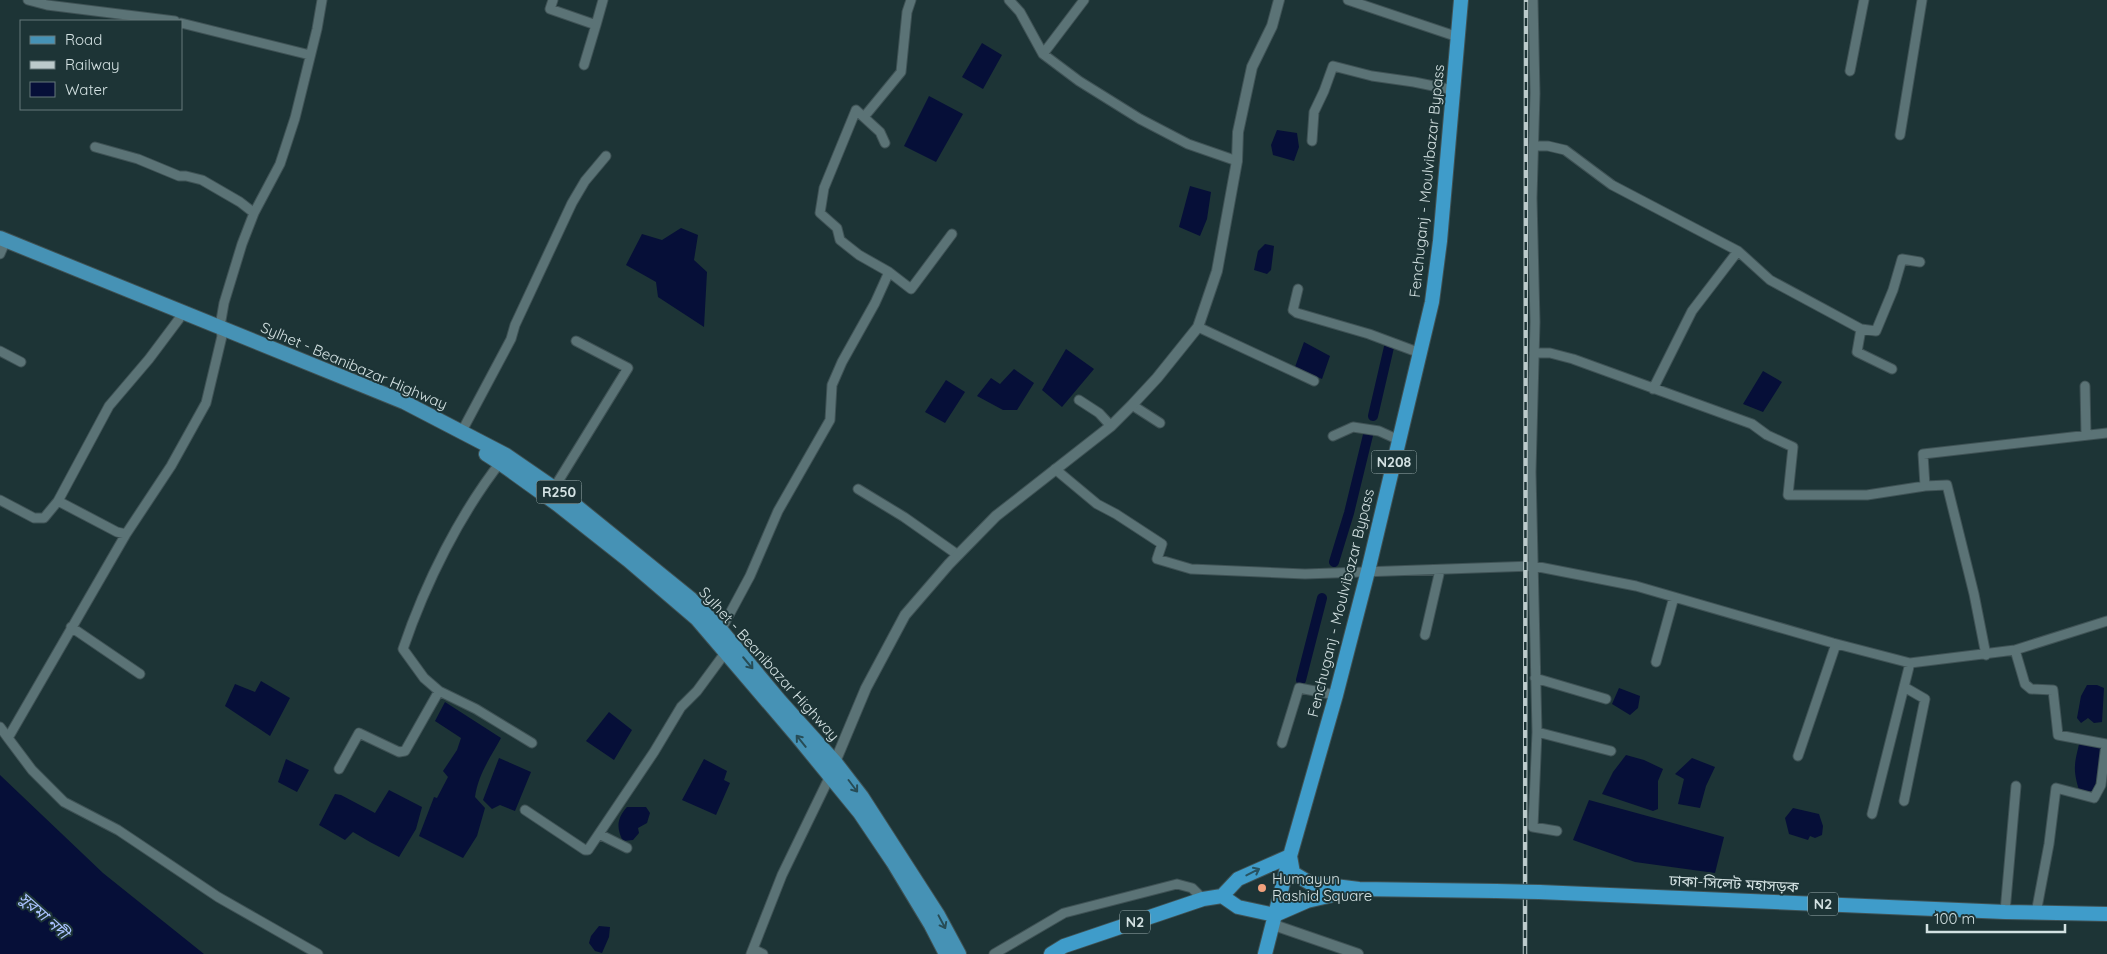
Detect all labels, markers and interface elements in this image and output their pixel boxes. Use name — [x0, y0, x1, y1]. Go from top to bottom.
legend — [20, 20, 182, 110]
text: Road — [65, 30, 102, 49]
text: Railway — [65, 55, 120, 74]
street label: Fenchuganj - Moulvibazar Bypass — [1405, 63, 1448, 298]
text: Water — [65, 80, 108, 99]
street label: Sylhet - Beanibazar Highway — [258, 318, 450, 414]
road number: N208 — [1372, 451, 1416, 474]
road number: R250 — [536, 481, 582, 504]
street label: Fenchuganj - Moulvibazar Bypass — [1303, 487, 1378, 719]
street label: Sylhet - Beanibazar Highway — [695, 583, 844, 745]
one-way arrow — [742, 656, 754, 669]
one-way arrow — [795, 735, 806, 748]
one-way arrow — [848, 779, 859, 792]
one-way arrow — [1245, 867, 1260, 876]
place label: Humayun Rashid Square — [1272, 869, 1372, 905]
street label: ঢাকা-সিলেট মহাসড়ক — [1668, 871, 1800, 896]
marker: Humayun Rashid Square — [1256, 882, 1268, 894]
water label: সুরমা নদী — [15, 887, 75, 945]
road number: N2 — [1808, 892, 1838, 916]
scale bar — [1927, 902, 2064, 934]
text: 100 m — [1934, 909, 1975, 928]
road number: N2 — [1120, 910, 1150, 934]
one-way arrow — [938, 914, 947, 929]

